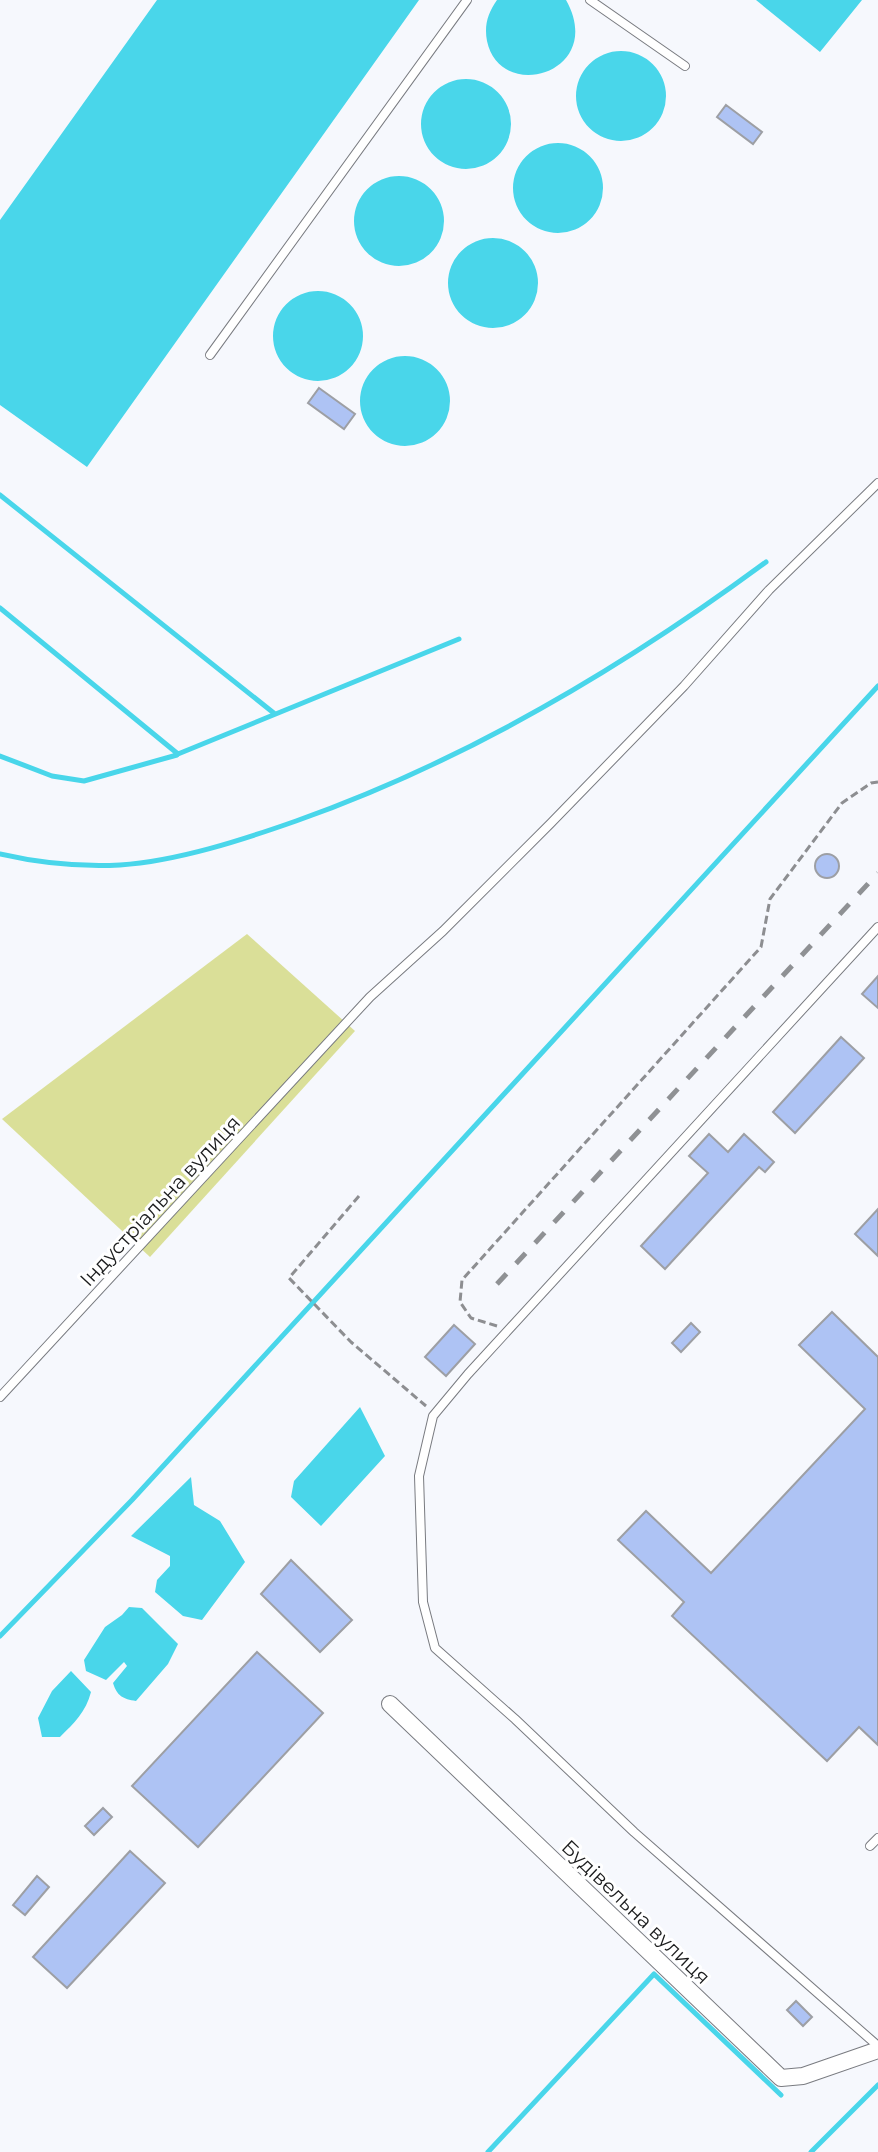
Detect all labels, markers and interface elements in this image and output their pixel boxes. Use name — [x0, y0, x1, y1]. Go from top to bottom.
street label: Індустріальна вулиця — [75, 1111, 245, 1291]
street label: Будівельна вулиця — [557, 1835, 715, 1989]

